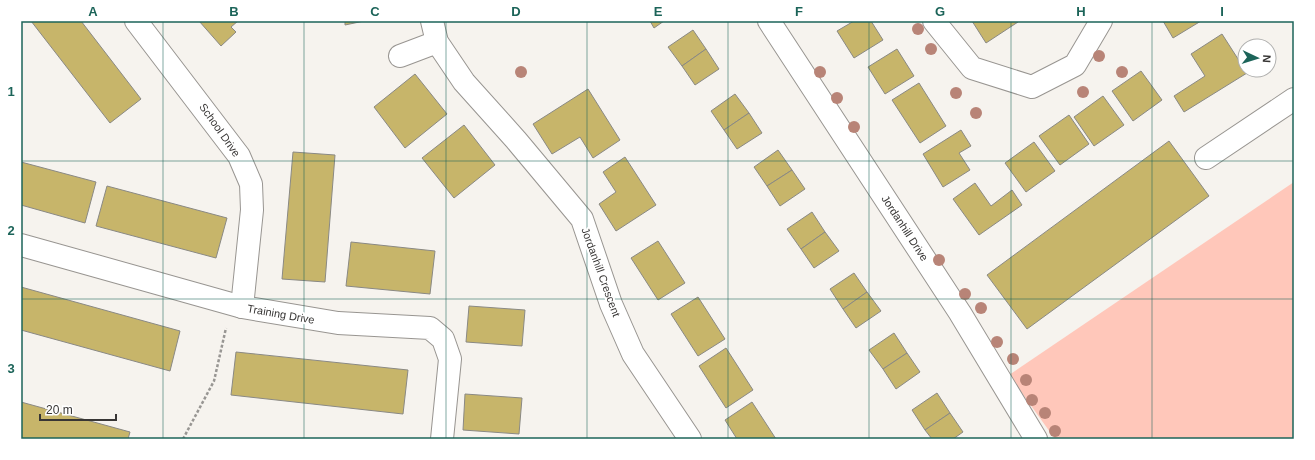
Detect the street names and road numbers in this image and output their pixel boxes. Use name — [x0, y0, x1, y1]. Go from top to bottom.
street label: School Drive — [197, 101, 243, 159]
street label: Jordanhill Drive — [879, 193, 931, 263]
street label: Jordanhill Crescent — [579, 226, 623, 318]
street label: Training Drive — [246, 302, 316, 326]

